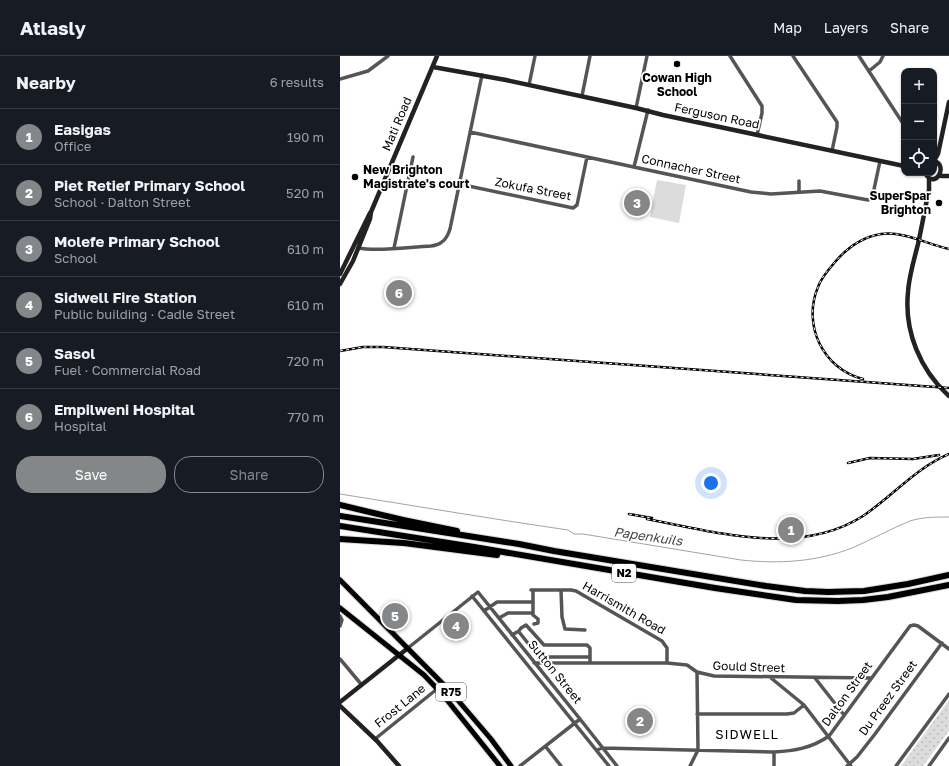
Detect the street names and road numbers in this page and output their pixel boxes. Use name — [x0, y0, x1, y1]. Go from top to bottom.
street label: Mati Road — [378, 94, 415, 153]
street label: Ferguson Road — [673, 99, 761, 132]
street label: Connacher Street — [640, 151, 742, 186]
street label: Zokufa Street — [494, 174, 573, 203]
road number: N2 — [612, 564, 636, 582]
street label: Harrismith Road — [580, 578, 668, 637]
street label: Sutton Street — [525, 637, 586, 707]
street label: Du Preez Street — [855, 657, 920, 738]
street label: Gould Street — [713, 658, 786, 675]
street label: Dalton Street — [818, 658, 875, 729]
street label: Frost Lane — [371, 681, 428, 731]
road number: R75 — [436, 683, 466, 701]

